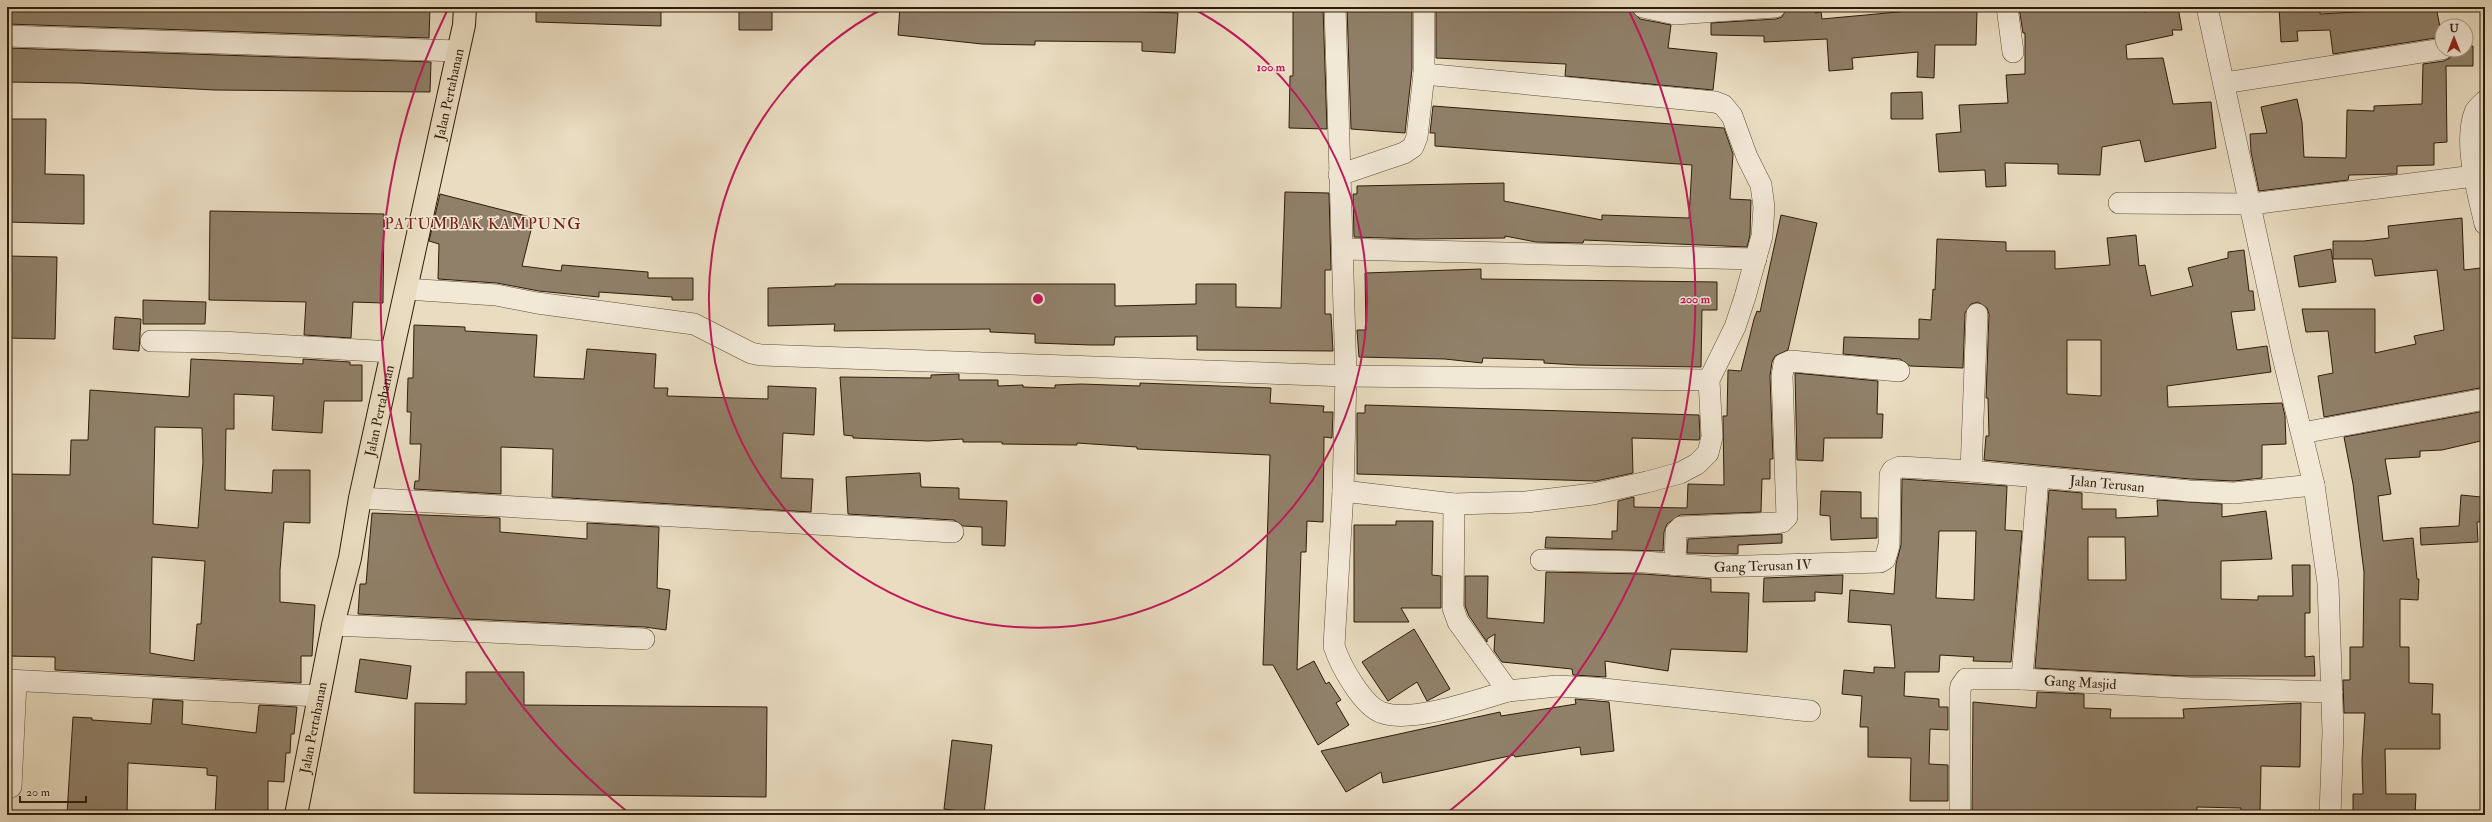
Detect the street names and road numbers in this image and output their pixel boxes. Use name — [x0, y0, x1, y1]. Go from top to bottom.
street label: Jalan Pertahanan — [430, 47, 467, 142]
street label: Jalan Pertahanan — [361, 363, 398, 459]
street label: Jalan Terusan — [2068, 471, 2146, 495]
street label: Gang Terusan IV — [1714, 556, 1813, 575]
street label: Gang Masjid — [2044, 672, 2117, 693]
street label: Jalan Pertahanan — [296, 680, 330, 776]

